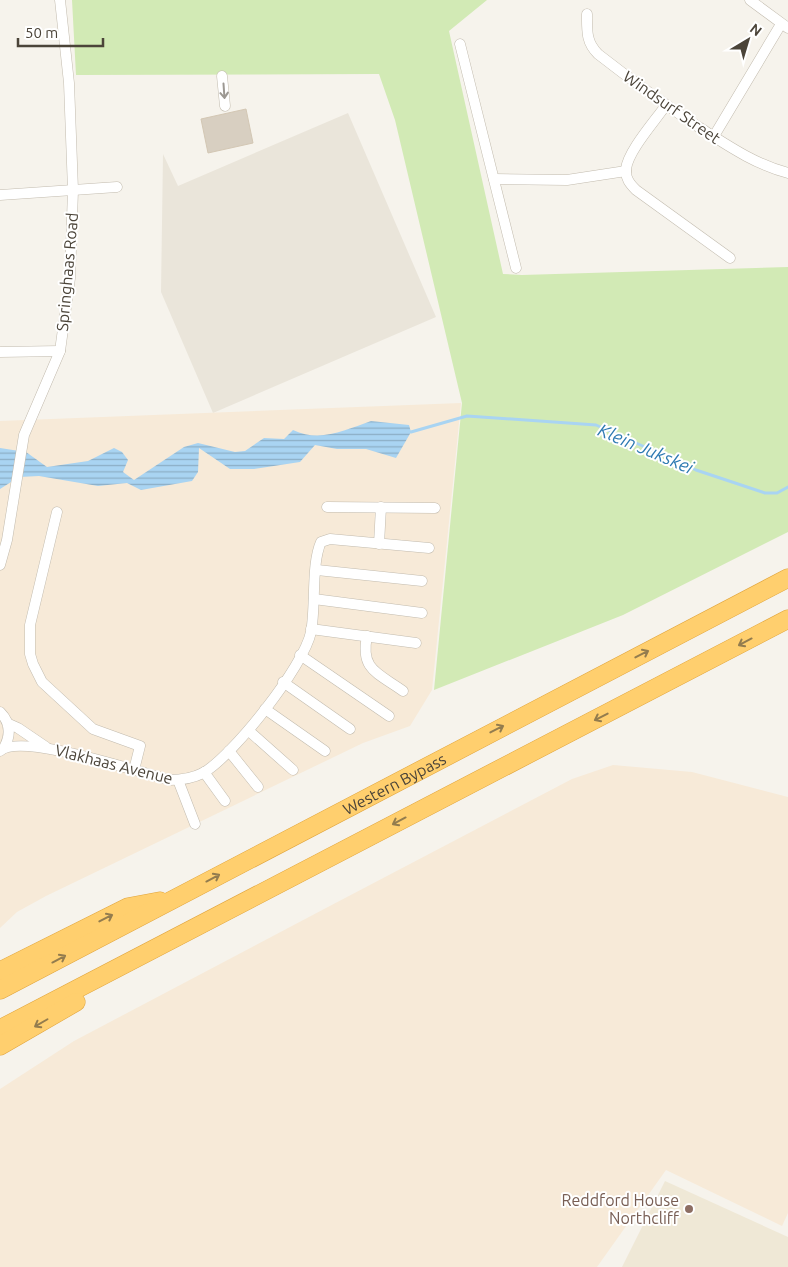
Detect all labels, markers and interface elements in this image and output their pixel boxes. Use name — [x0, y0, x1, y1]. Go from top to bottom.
scale bar — [18, 15, 102, 47]
north arrow — [723, 15, 773, 65]
text: N — [747, 20, 765, 39]
text: 50 m — [25, 24, 58, 41]
street label: Windsurf Street — [620, 67, 724, 147]
one-way arrow — [219, 83, 228, 99]
street label: Springhaas Road — [53, 212, 81, 332]
water label: Klein Jukskei — [595, 419, 697, 477]
one-way arrow — [738, 638, 753, 647]
one-way arrow — [634, 649, 649, 659]
one-way arrow — [594, 713, 609, 722]
one-way arrow — [490, 724, 505, 734]
street label: Vlakhaas Avenue — [53, 741, 175, 787]
street label: Western Bypass — [340, 749, 449, 818]
one-way arrow — [392, 816, 407, 826]
one-way arrow — [206, 873, 221, 883]
one-way arrow — [98, 912, 113, 922]
one-way arrow — [51, 954, 65, 964]
one-way arrow — [33, 1018, 48, 1028]
place label: Reddford House Northcliff — [562, 1191, 680, 1227]
marker: Reddford House Northcliff — [683, 1203, 695, 1215]

